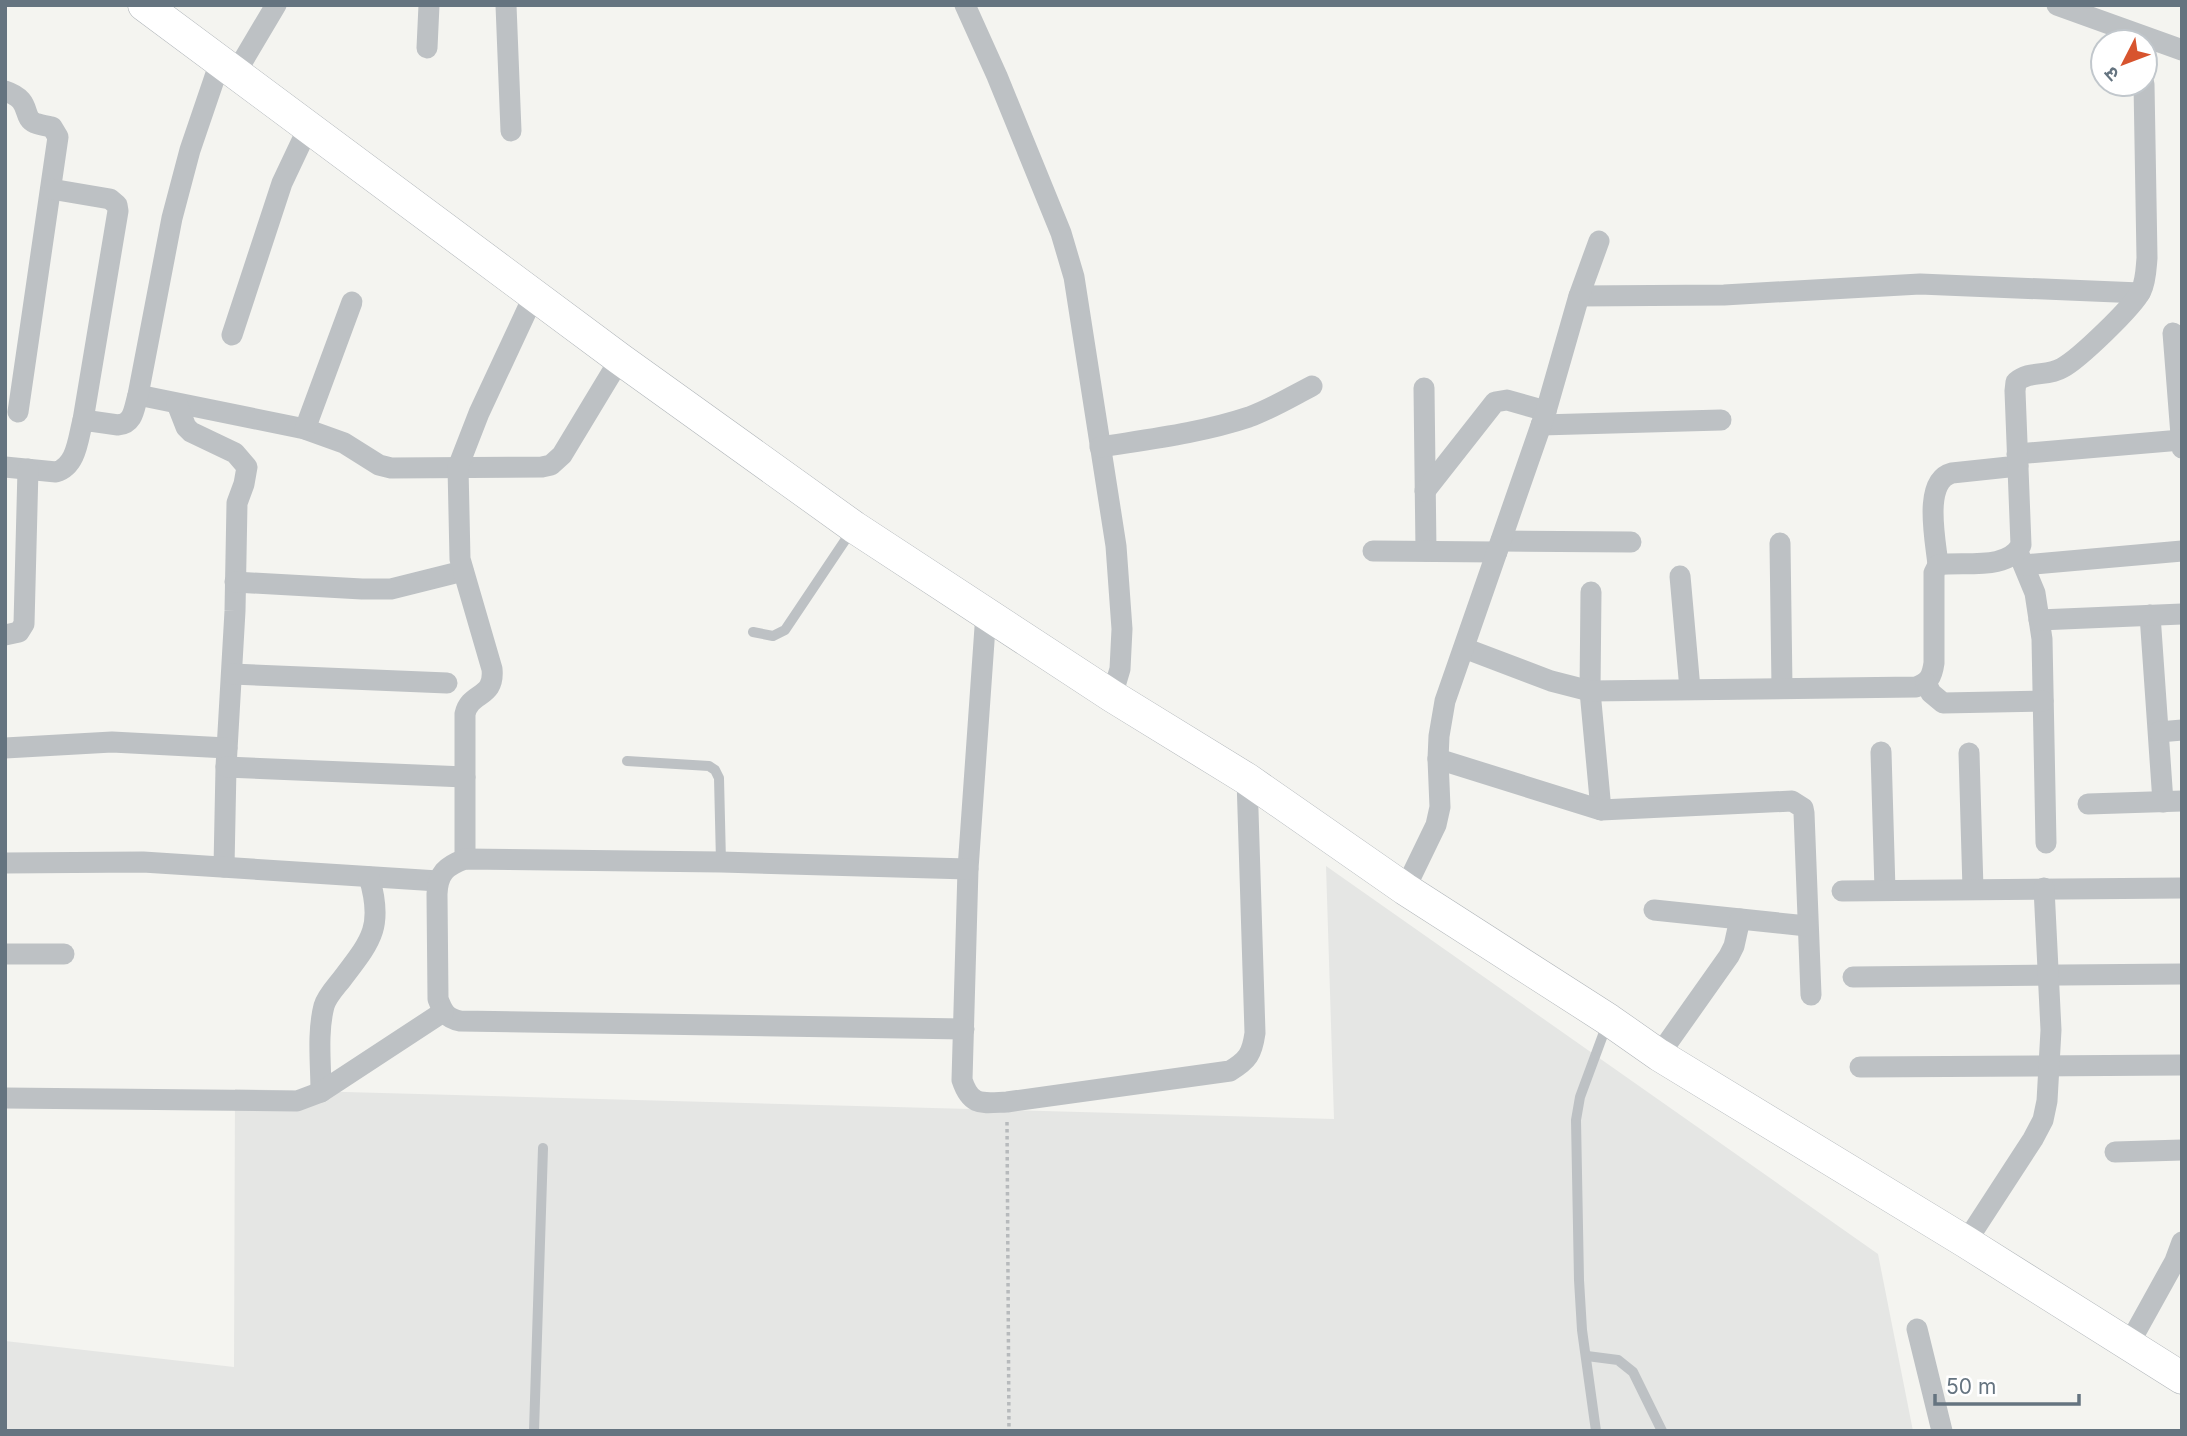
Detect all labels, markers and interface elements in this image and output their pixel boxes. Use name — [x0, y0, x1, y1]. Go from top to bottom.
north arrow — [2089, 28, 2159, 98]
text: उ — [2099, 62, 2124, 86]
scale bar — [1935, 1362, 2078, 1406]
text: 50 m — [1946, 1374, 1996, 1399]

